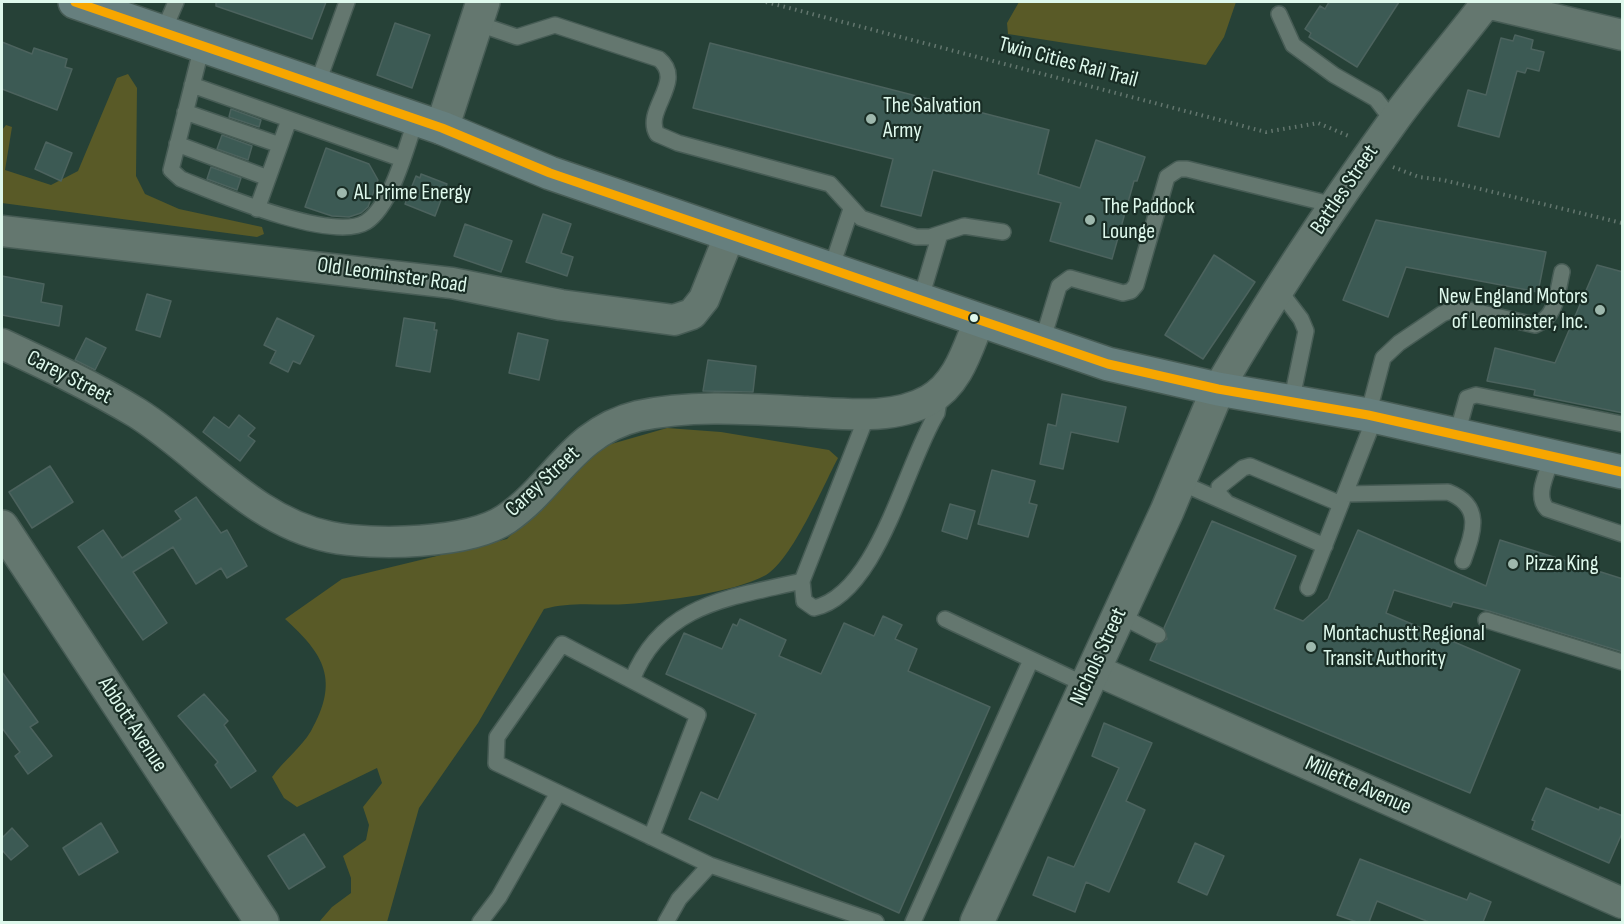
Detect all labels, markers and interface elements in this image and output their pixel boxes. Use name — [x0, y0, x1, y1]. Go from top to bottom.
street label: Twin Cities Rail Trail — [995, 32, 1141, 94]
place label: The Salvation Army — [883, 93, 981, 144]
marker: The Salvation Army — [864, 112, 878, 126]
street label: Battles Street — [1305, 140, 1385, 240]
place label: AL Prime Energy — [354, 180, 471, 206]
marker: AL Prime Energy — [335, 186, 349, 200]
place label: The Paddock Lounge — [1102, 194, 1195, 246]
marker: The Paddock Lounge — [1083, 213, 1097, 227]
street label: Old Leominster Road — [315, 252, 469, 300]
place label: New England Motors of Leominster, Inc. — [1439, 284, 1588, 336]
marker: New England Motors of Leominster, Inc. — [1593, 303, 1607, 317]
unlabelled marker — [968, 312, 980, 324]
street label: Carey Street — [22, 345, 116, 411]
street label: Carey Street — [500, 441, 586, 523]
place label: Pizza King — [1525, 551, 1598, 577]
marker: Pizza King — [1506, 557, 1520, 571]
street label: Nichols Street — [1065, 604, 1133, 710]
place label: Montachustt Regional Transit Authority — [1323, 621, 1485, 672]
marker: Montachustt Regional Transit Authority — [1304, 640, 1318, 654]
street label: Abbott Avenue — [92, 673, 172, 777]
street label: Millette Avenue — [1301, 751, 1415, 821]

